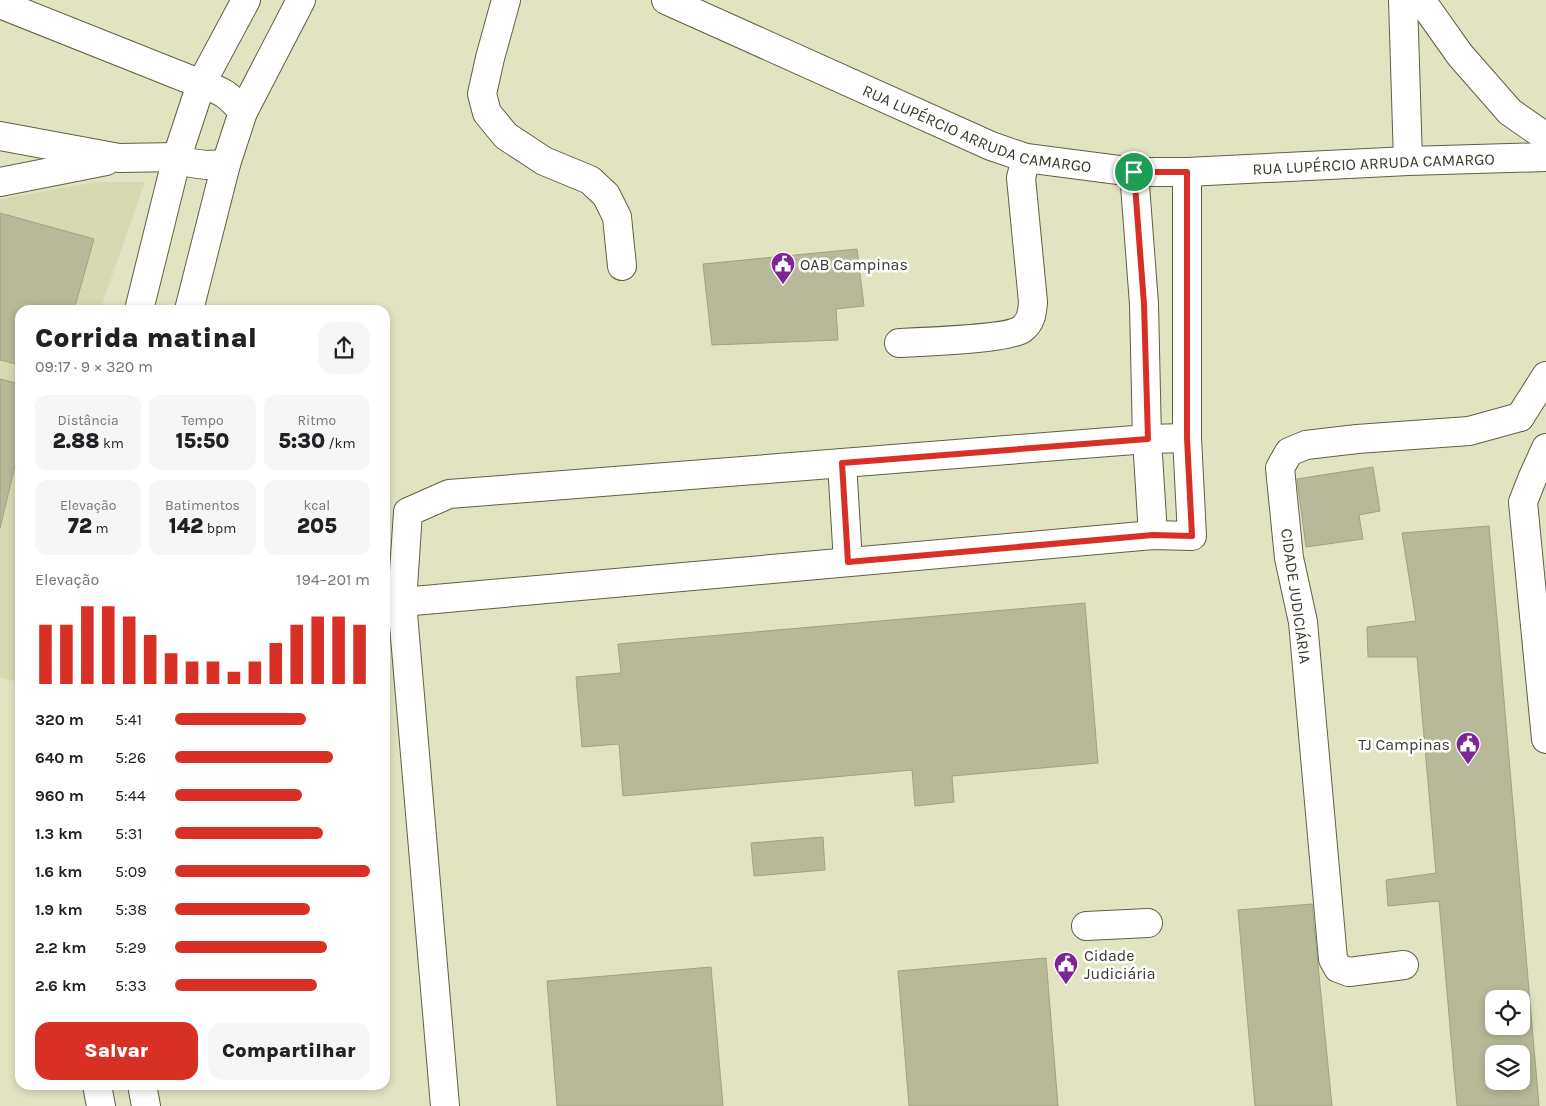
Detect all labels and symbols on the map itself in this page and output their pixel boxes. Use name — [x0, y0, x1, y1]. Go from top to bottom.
street label: RUA LUPÉRCIO ARRUDA CAMARGO — [860, 80, 1093, 176]
street label: RUA LUPÉRCIO ARRUDA CAMARGO — [1252, 149, 1495, 178]
pin — [1113, 151, 1155, 193]
public building icon: OAB Campinas — [770, 251, 796, 285]
place label: OAB Campinas — [800, 255, 908, 274]
street label: CIDADE JUDICIÁRIA — [1277, 527, 1315, 665]
public building icon: TJ Campinas — [1455, 731, 1481, 765]
place label: TJ Campinas — [1358, 735, 1450, 754]
place label: Cidade Judiciária — [1084, 946, 1156, 983]
public building icon: Cidade Judiciária — [1053, 951, 1079, 985]

